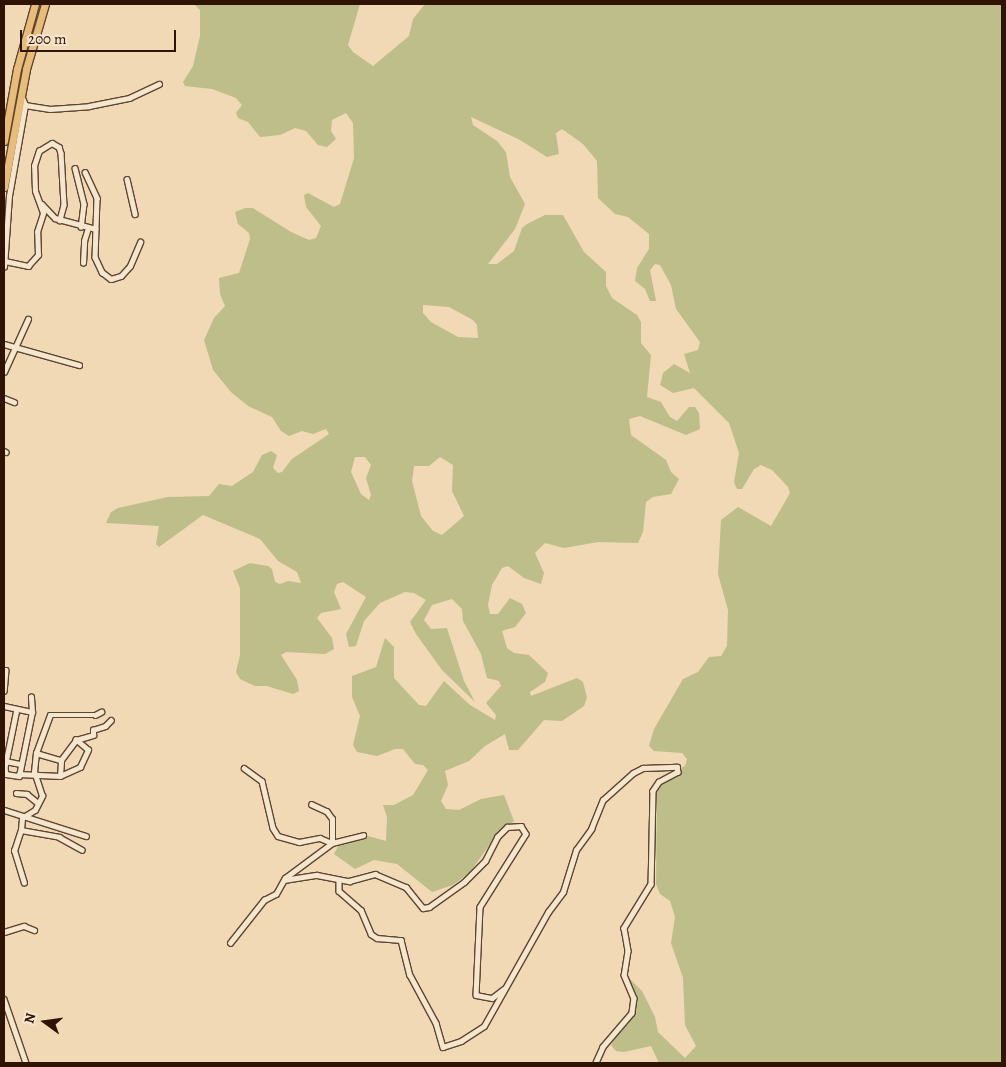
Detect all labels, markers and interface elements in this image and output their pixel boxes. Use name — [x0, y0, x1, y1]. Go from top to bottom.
scale bar — [22, 20, 179, 52]
text: 200 m — [28, 29, 67, 49]
north arrow — [20, 997, 70, 1047]
text: N — [20, 1011, 40, 1026]

